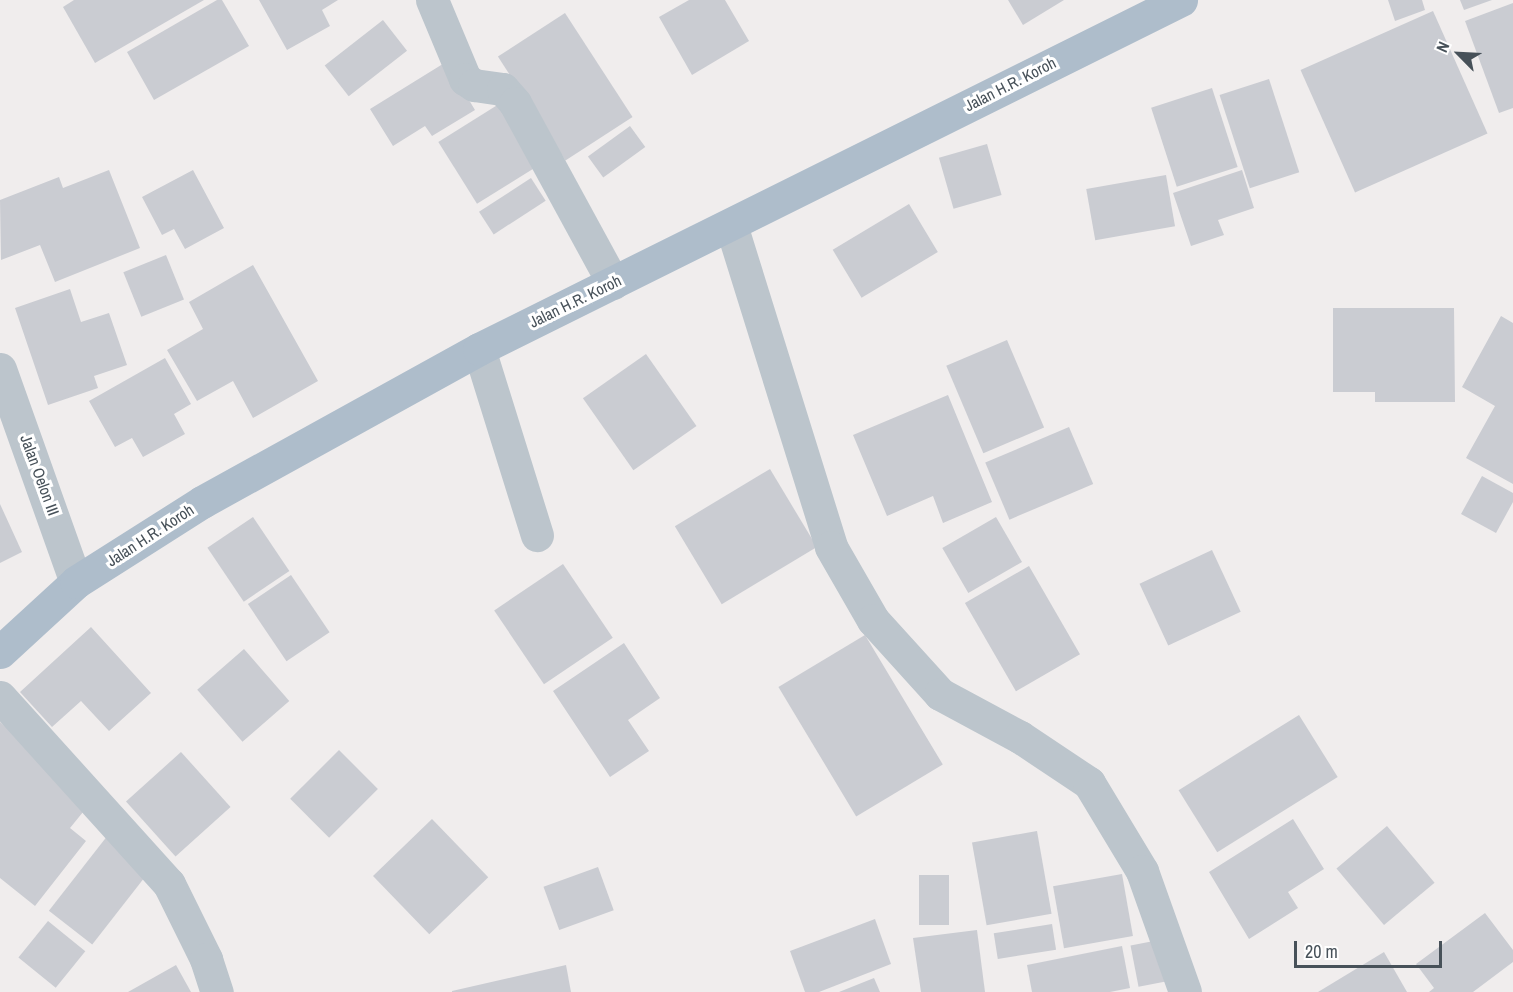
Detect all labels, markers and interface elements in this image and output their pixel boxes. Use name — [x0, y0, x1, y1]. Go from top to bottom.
north arrow — [1429, 24, 1489, 84]
text: N — [1431, 38, 1455, 55]
street label: Jalan H.R. Koroh — [961, 53, 1059, 115]
street label: Jalan H.R. Koroh — [526, 270, 624, 332]
street label: Jalan Oelon III — [17, 432, 63, 518]
street label: Jalan H.R. Koroh — [103, 500, 197, 570]
scale bar — [1297, 929, 1446, 967]
text: 20 m — [1305, 939, 1338, 964]

